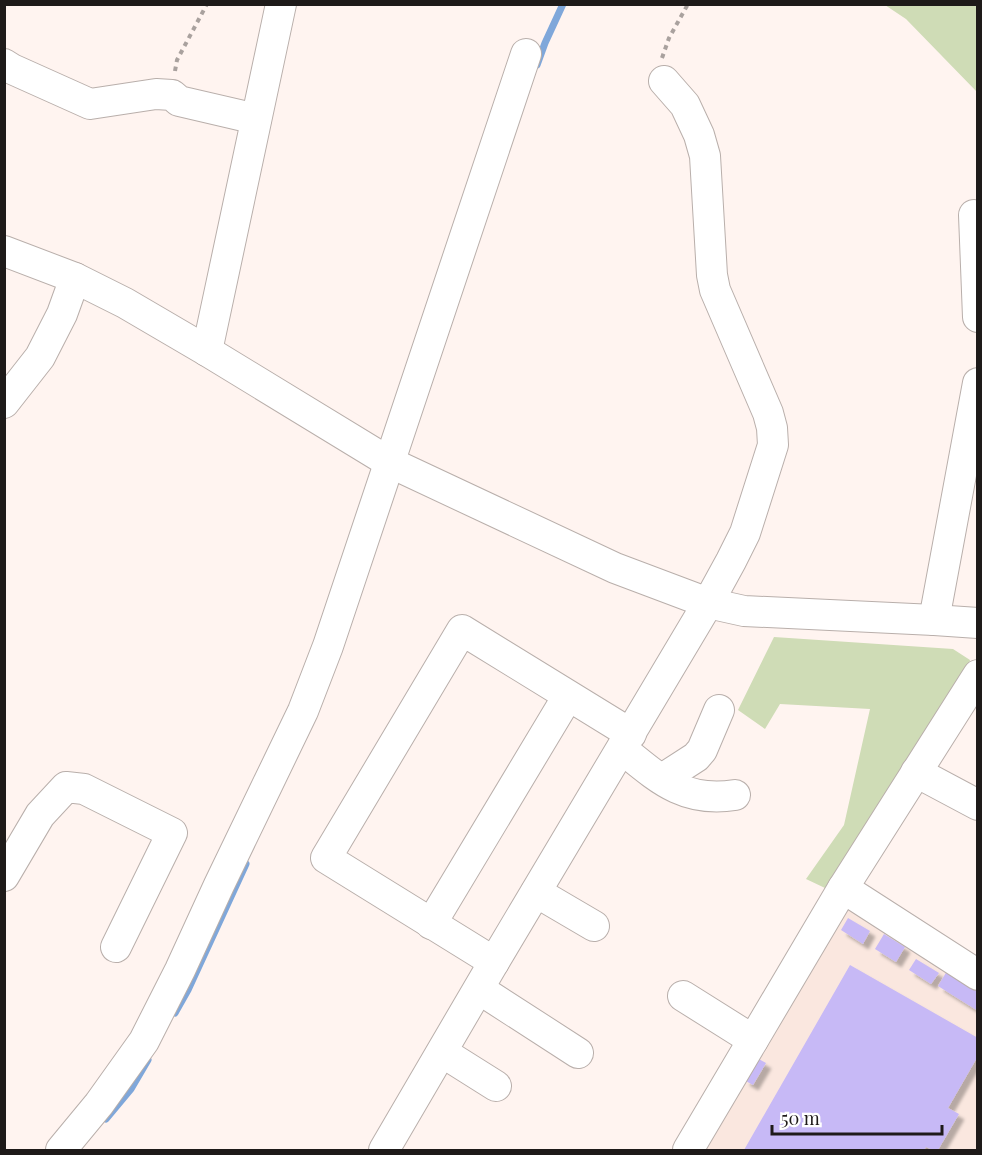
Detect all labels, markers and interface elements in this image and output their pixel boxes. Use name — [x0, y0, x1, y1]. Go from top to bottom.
scale bar — [772, 1098, 942, 1136]
text: 50 m — [781, 1106, 820, 1130]

